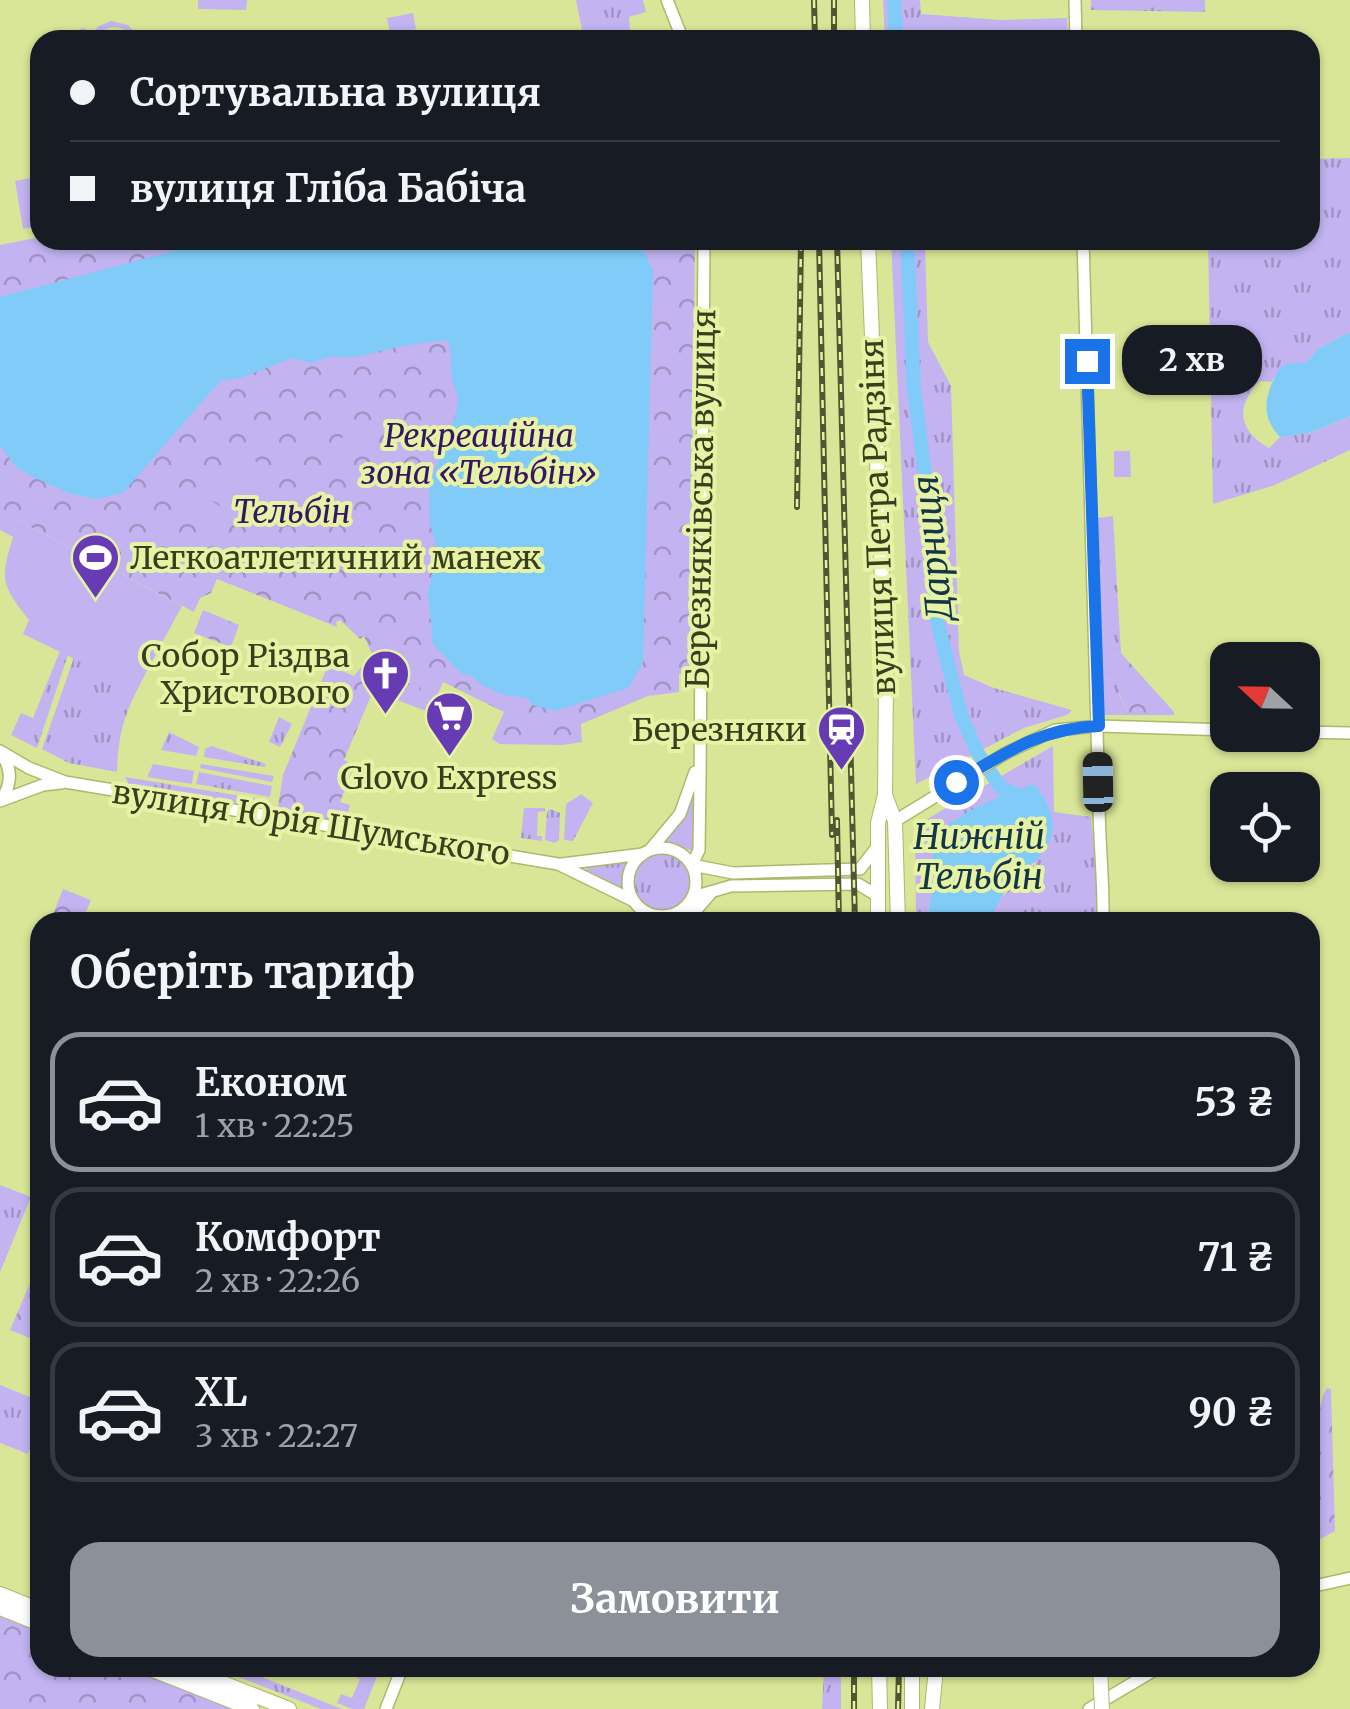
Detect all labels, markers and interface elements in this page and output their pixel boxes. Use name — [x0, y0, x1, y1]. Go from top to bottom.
text: Сортувальна вулиця — [130, 69, 541, 116]
text: вулиця Гліба Бабіча — [130, 165, 526, 212]
street label: Березняківська вулиця — [678, 309, 724, 689]
callout: 2 хв — [1122, 326, 1262, 396]
street label: вулиця Петра Радзіня — [852, 338, 904, 696]
route end — [1065, 339, 1110, 384]
text: 2 хв — [1159, 340, 1225, 380]
park label: Рекреаційна зона «Тельбін» — [361, 416, 597, 493]
water label: Дарниця — [903, 473, 963, 626]
park label: Тельбін — [234, 492, 350, 532]
sports icon: Легкоатлетичний манеж — [69, 532, 121, 600]
place label: Легкоатлетичний манеж — [130, 538, 541, 578]
place label: Собор Різдва Христового — [141, 636, 350, 713]
north arrow — [1210, 642, 1320, 752]
map controls — [1210, 642, 1320, 882]
church icon: Собор Різдва Христового — [359, 648, 411, 716]
supermarket icon: Glovo Express — [423, 690, 475, 758]
station icon: Березняки — [816, 704, 868, 772]
place label: Березняки — [631, 710, 807, 750]
car — [1082, 752, 1114, 812]
place label: Glovo Express — [341, 758, 557, 798]
route start — [934, 760, 979, 805]
street label: вулиця Юрія Шумського — [109, 772, 513, 874]
button: locate — [1210, 772, 1320, 882]
water label: Нижній Тельбін — [913, 815, 1045, 899]
text: Оберіть тариф — [70, 944, 415, 1000]
icon: car — [75, 1057, 165, 1147]
text: Економ — [195, 1059, 347, 1106]
text: 53 ₴ — [1195, 1079, 1275, 1126]
text: 1 хв · 22:25 — [195, 1106, 354, 1146]
icon: car — [75, 1212, 165, 1302]
text: Комфорт — [195, 1214, 381, 1261]
text: 71 ₴ — [1197, 1234, 1275, 1281]
text: 2 хв · 22:26 — [195, 1261, 360, 1301]
icon: car — [75, 1367, 165, 1457]
text: XL — [195, 1369, 247, 1416]
text: 90 ₴ — [1188, 1389, 1275, 1436]
text: 3 хв · 22:27 — [195, 1416, 358, 1456]
button: Замовити — [70, 1542, 1280, 1657]

